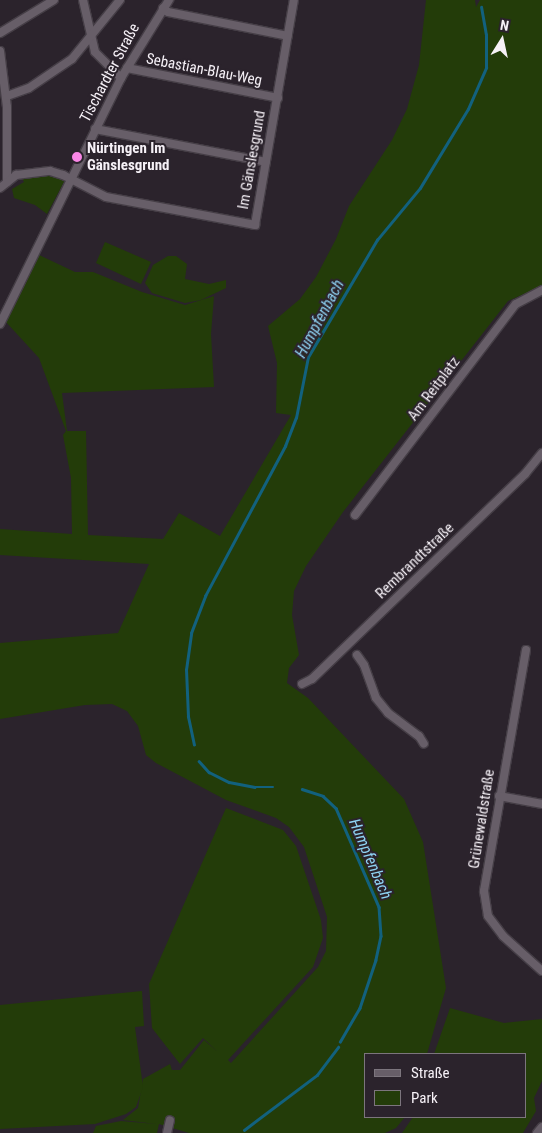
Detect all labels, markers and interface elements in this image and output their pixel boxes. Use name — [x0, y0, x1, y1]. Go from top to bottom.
north arrow — [477, 15, 527, 65]
text: N — [499, 17, 510, 34]
street label: Tischardter Straße — [76, 21, 144, 125]
street label: Sebastian-Blau-Weg — [145, 50, 263, 90]
street label: Im Gänslesgrund — [234, 109, 270, 211]
place label: Nürtingen Im Gänslesgrund — [87, 139, 170, 174]
marker: Nürtingen Im Gänslesgrund — [71, 151, 83, 163]
water label: Humpfenbach — [291, 277, 349, 361]
street label: Am Reitplatz — [404, 354, 464, 424]
street label: Rembrandtstraße — [372, 519, 458, 603]
street label: Grünewaldstraße — [465, 768, 499, 870]
water label: Humpfenbach — [344, 816, 396, 902]
legend — [364, 1053, 527, 1118]
text: Straße — [411, 1064, 450, 1082]
text: Park — [411, 1089, 438, 1107]

